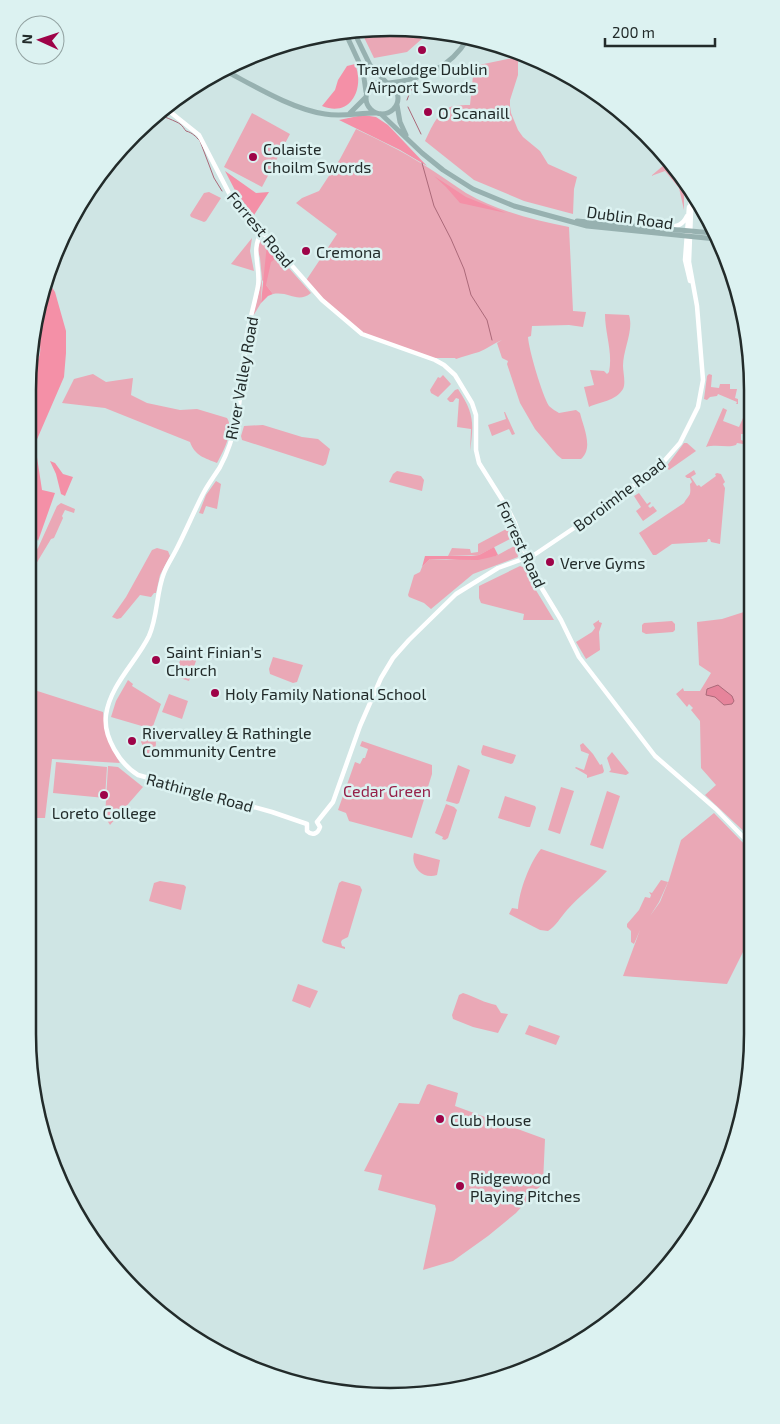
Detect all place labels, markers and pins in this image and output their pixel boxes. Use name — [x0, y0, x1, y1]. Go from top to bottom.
marker: Travelodge Dublin Airport Swords — [416, 44, 428, 56]
place label: Travelodge Dublin Airport Swords — [357, 59, 487, 96]
place label: O Scanaill — [438, 103, 510, 122]
marker: O Scanaill — [422, 106, 434, 118]
place label: Colaiste Choilm Swords — [263, 139, 371, 176]
marker: Colaiste Choilm Swords — [247, 151, 259, 163]
place label: Cremona — [316, 242, 381, 261]
marker: Cremona — [300, 245, 312, 257]
place label: Verve Gyms — [560, 553, 645, 572]
marker: Verve Gyms — [544, 556, 556, 568]
place label: Saint Finian's Church — [166, 642, 262, 679]
marker: Saint Finian's Church — [150, 654, 162, 666]
place label: Holy Family National School — [225, 684, 426, 703]
marker: Holy Family National School — [209, 687, 221, 699]
place label: Rivervalley & Rathingle Community Centre — [142, 723, 312, 760]
marker: Rivervalley & Rathingle Community Centre — [126, 735, 138, 747]
marker: Loreto College — [98, 789, 110, 801]
place label: Loreto College — [52, 803, 156, 822]
place label: Club House — [450, 1110, 531, 1129]
marker: Club House — [434, 1113, 446, 1125]
place label: Ridgewood Playing Pitches — [470, 1168, 581, 1205]
marker: Ridgewood Playing Pitches — [454, 1180, 466, 1192]

